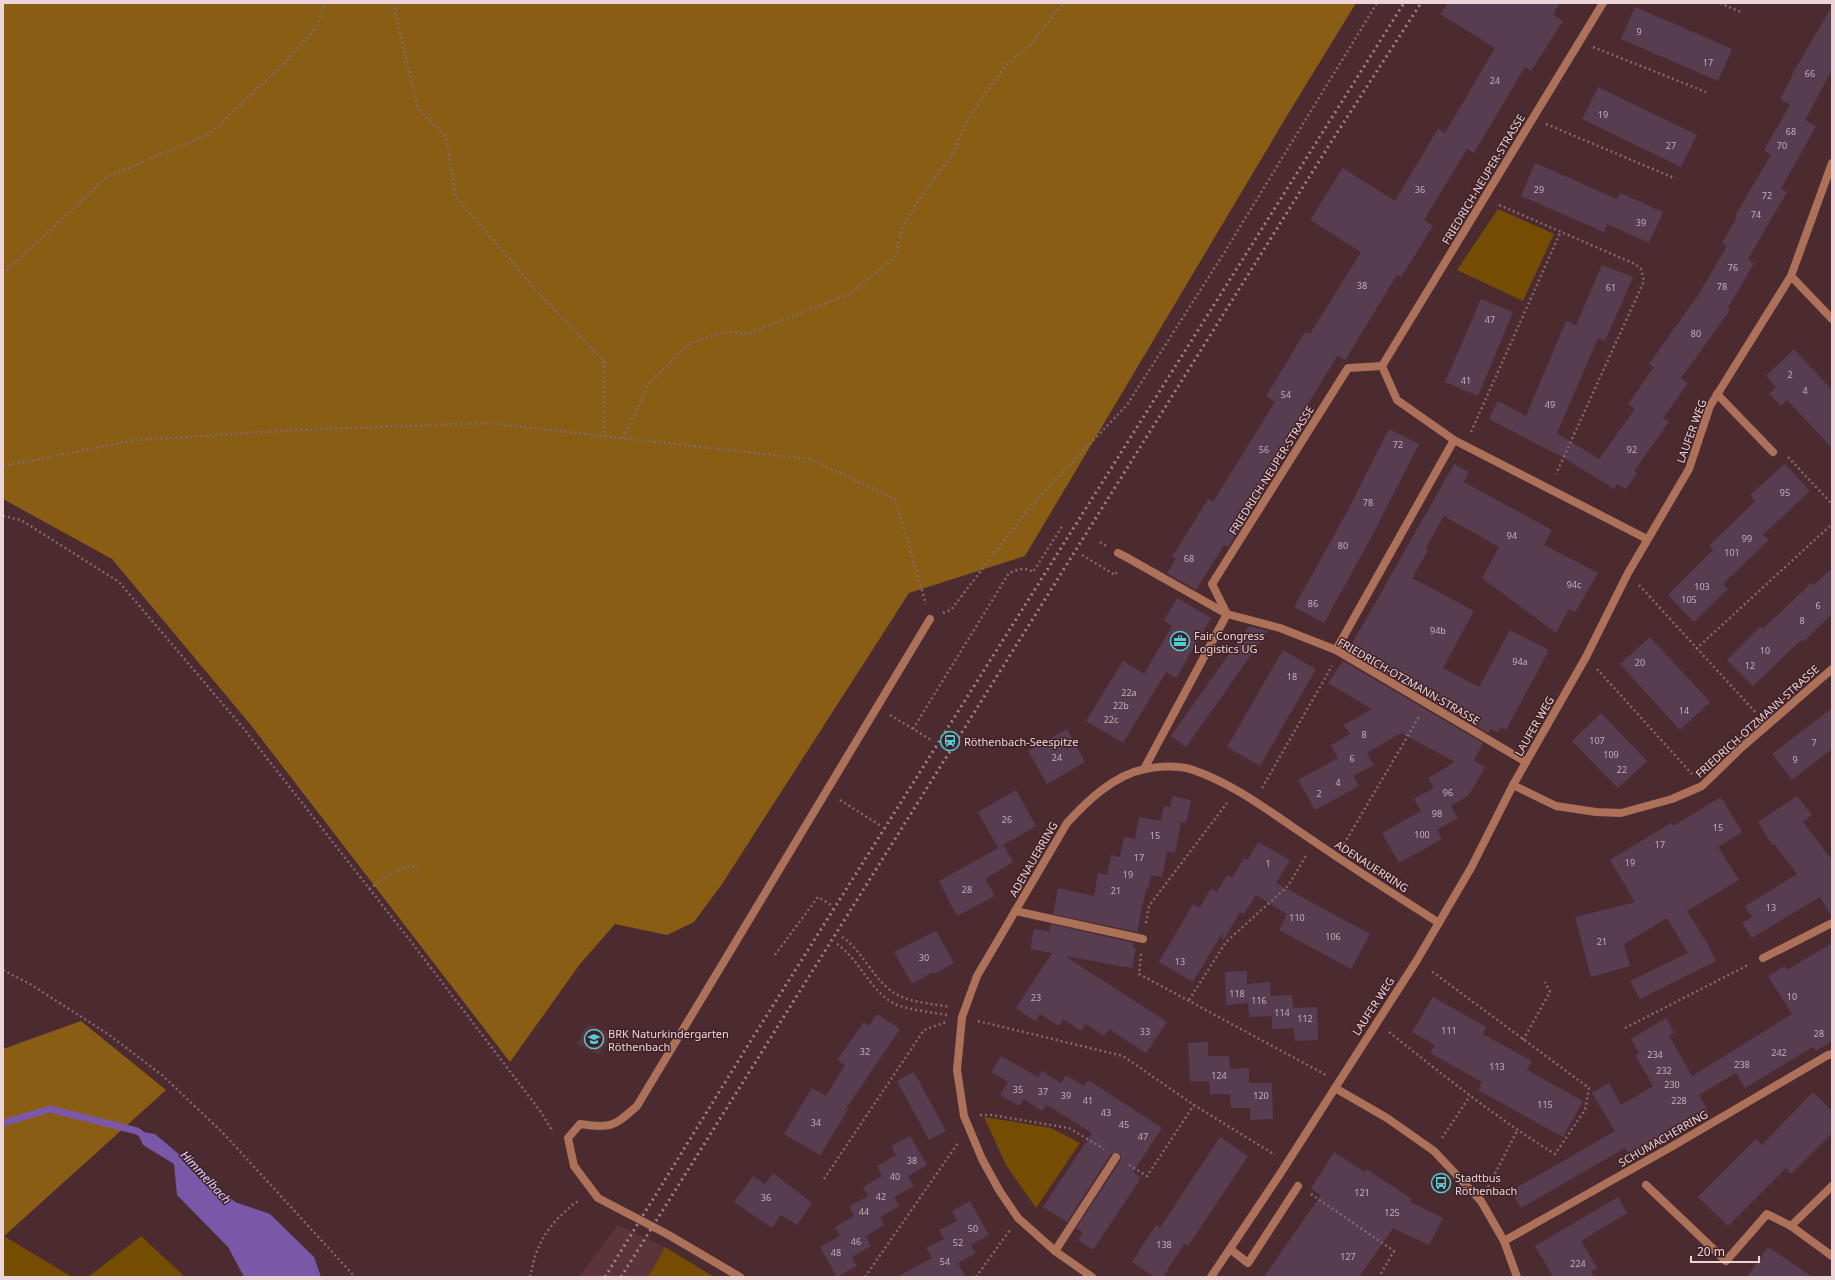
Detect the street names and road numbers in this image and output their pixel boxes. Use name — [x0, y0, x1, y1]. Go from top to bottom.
street label: FRIEDRICH-NEUPER-STRASSE — [1438, 111, 1528, 247]
street label: LAUFER WEG — [1673, 397, 1709, 465]
street label: FRIEDRICH-NEUPER-STRASSE — [1225, 403, 1317, 537]
street label: FRIEDRICH-OTZMANN-STRASSE — [1335, 634, 1483, 728]
street label: FRIEDRICH-OTZMANN-STRASSE — [1692, 661, 1822, 781]
street label: LAUFER WEG — [1511, 693, 1557, 759]
street label: ADENAUERRING — [1005, 819, 1061, 899]
street label: ADENAUERRING — [1332, 837, 1412, 895]
street label: LAUFER WEG — [1349, 974, 1397, 1038]
street label: SCHUMACHERRING — [1616, 1106, 1710, 1170]

